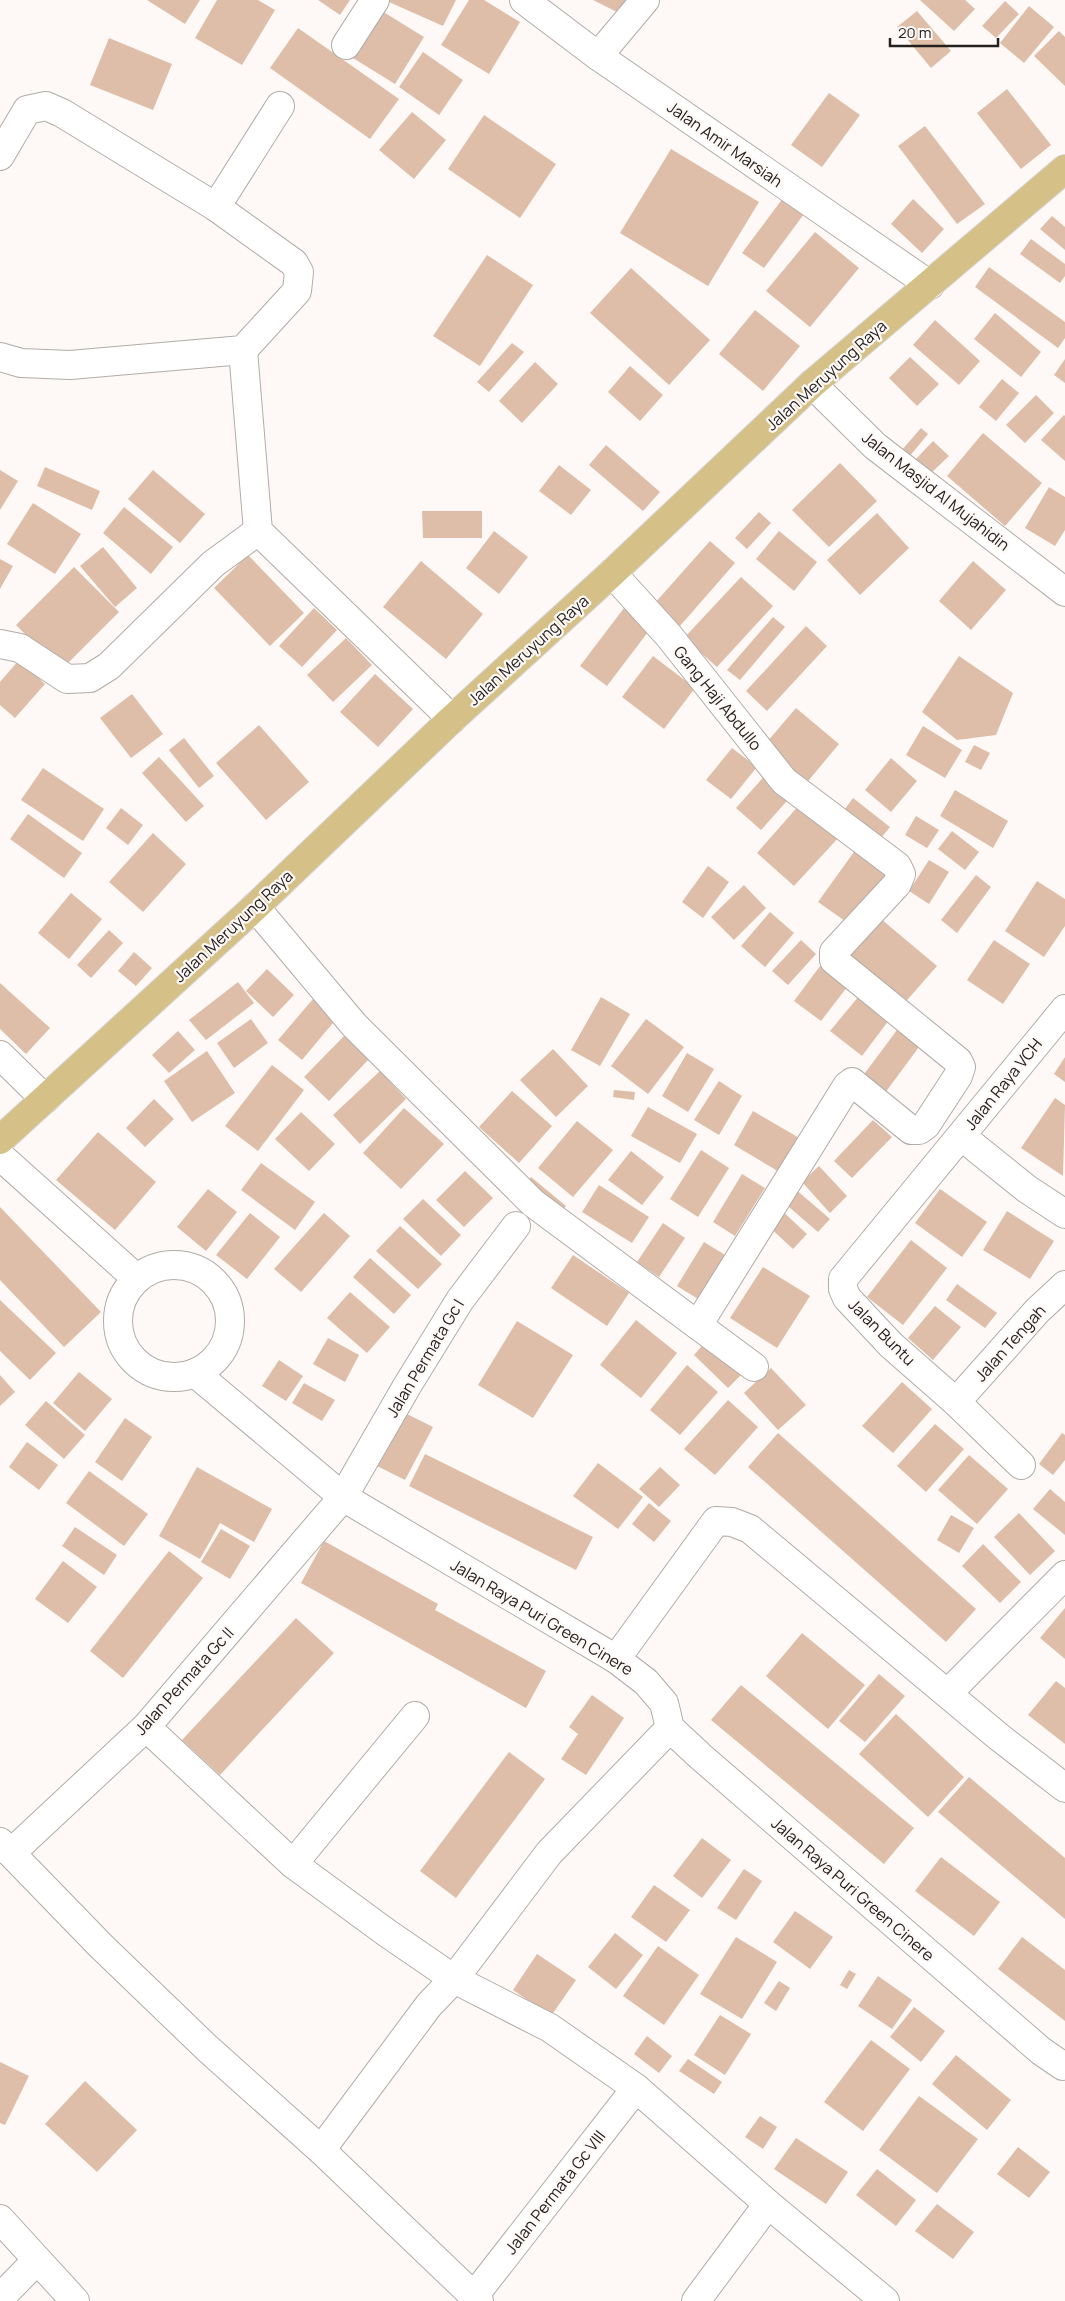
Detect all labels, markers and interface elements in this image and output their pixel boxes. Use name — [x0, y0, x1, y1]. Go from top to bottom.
scale bar — [890, 15, 998, 47]
text: 20 m — [898, 22, 931, 43]
street label: Jalan Amir Marsiah — [663, 96, 787, 192]
street label: Jalan Meruyung Raya — [761, 315, 891, 435]
street label: Jalan Masjid Al Mujahidin — [858, 426, 1014, 556]
street label: Jalan Meruyung Raya — [463, 590, 593, 710]
street label: Gang Haji Abdullo — [669, 641, 767, 755]
street label: Jalan Meruyung Raya — [169, 865, 297, 987]
street label: Jalan Raya VCH — [959, 1034, 1047, 1134]
street label: Jalan Buntu — [844, 1294, 920, 1370]
street label: Jalan Permata Gc I — [381, 1295, 469, 1421]
street label: Jalan Tengah — [970, 1300, 1050, 1386]
street label: Jalan Raya Puri Green Cinere — [447, 1554, 637, 1680]
street label: Jalan Permata Gc II — [130, 1622, 238, 1740]
street label: Jalan Raya Puri Green Cinere — [767, 1812, 939, 1966]
street label: Jalan Permata Gc VIII — [500, 2126, 610, 2258]

